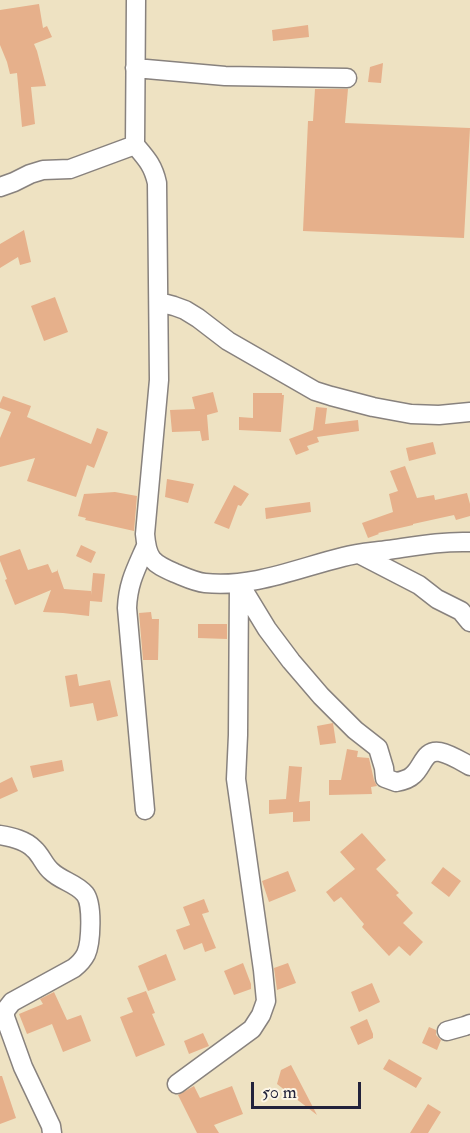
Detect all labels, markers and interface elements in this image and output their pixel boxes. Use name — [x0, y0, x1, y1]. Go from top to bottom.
scale bar — [254, 1070, 364, 1108]
text: 50 m — [262, 1081, 297, 1104]

